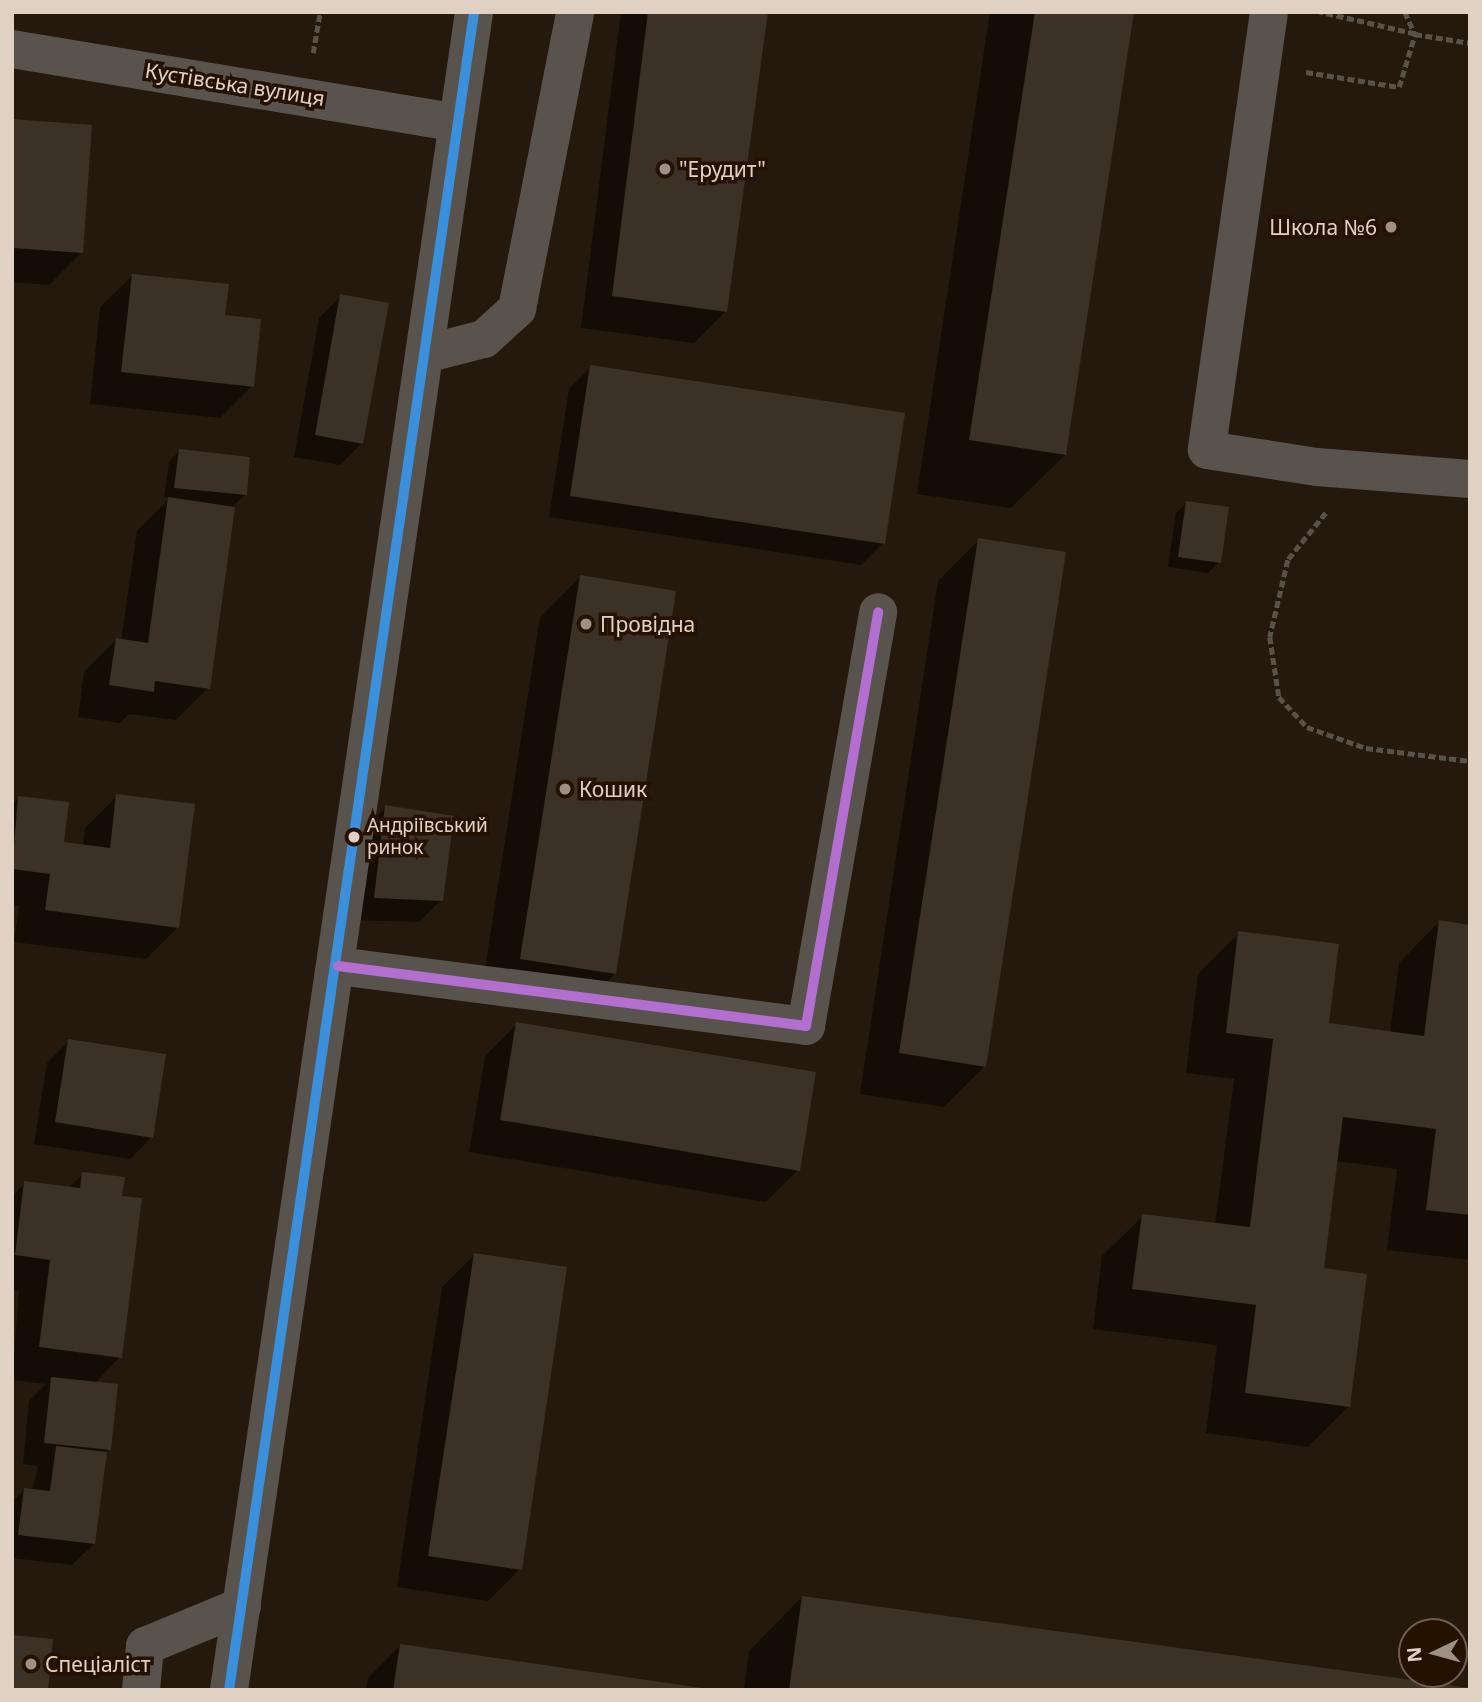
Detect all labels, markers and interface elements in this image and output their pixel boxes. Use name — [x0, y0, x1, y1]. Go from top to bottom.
street label: Кустівська вулиця — [143, 57, 327, 111]
place label: "Ерудит" — [679, 156, 766, 182]
marker: "Ерудит" — [657, 161, 673, 177]
place label: Школа №6 — [1269, 214, 1377, 240]
marker: Школа №6 — [1383, 219, 1399, 235]
place label: Провідна — [600, 611, 695, 637]
marker: Провідна — [578, 616, 594, 632]
place label: Кошик — [579, 776, 647, 802]
marker: Кошик — [557, 781, 573, 797]
place label: Андріївський ринок — [367, 815, 488, 859]
marker: Андріївський ринок — [347, 830, 361, 844]
north arrow — [1398, 1618, 1468, 1688]
text: N — [1400, 1646, 1428, 1663]
place label: Спеціаліст — [45, 1651, 151, 1677]
marker: Спеціаліст — [23, 1656, 39, 1672]

